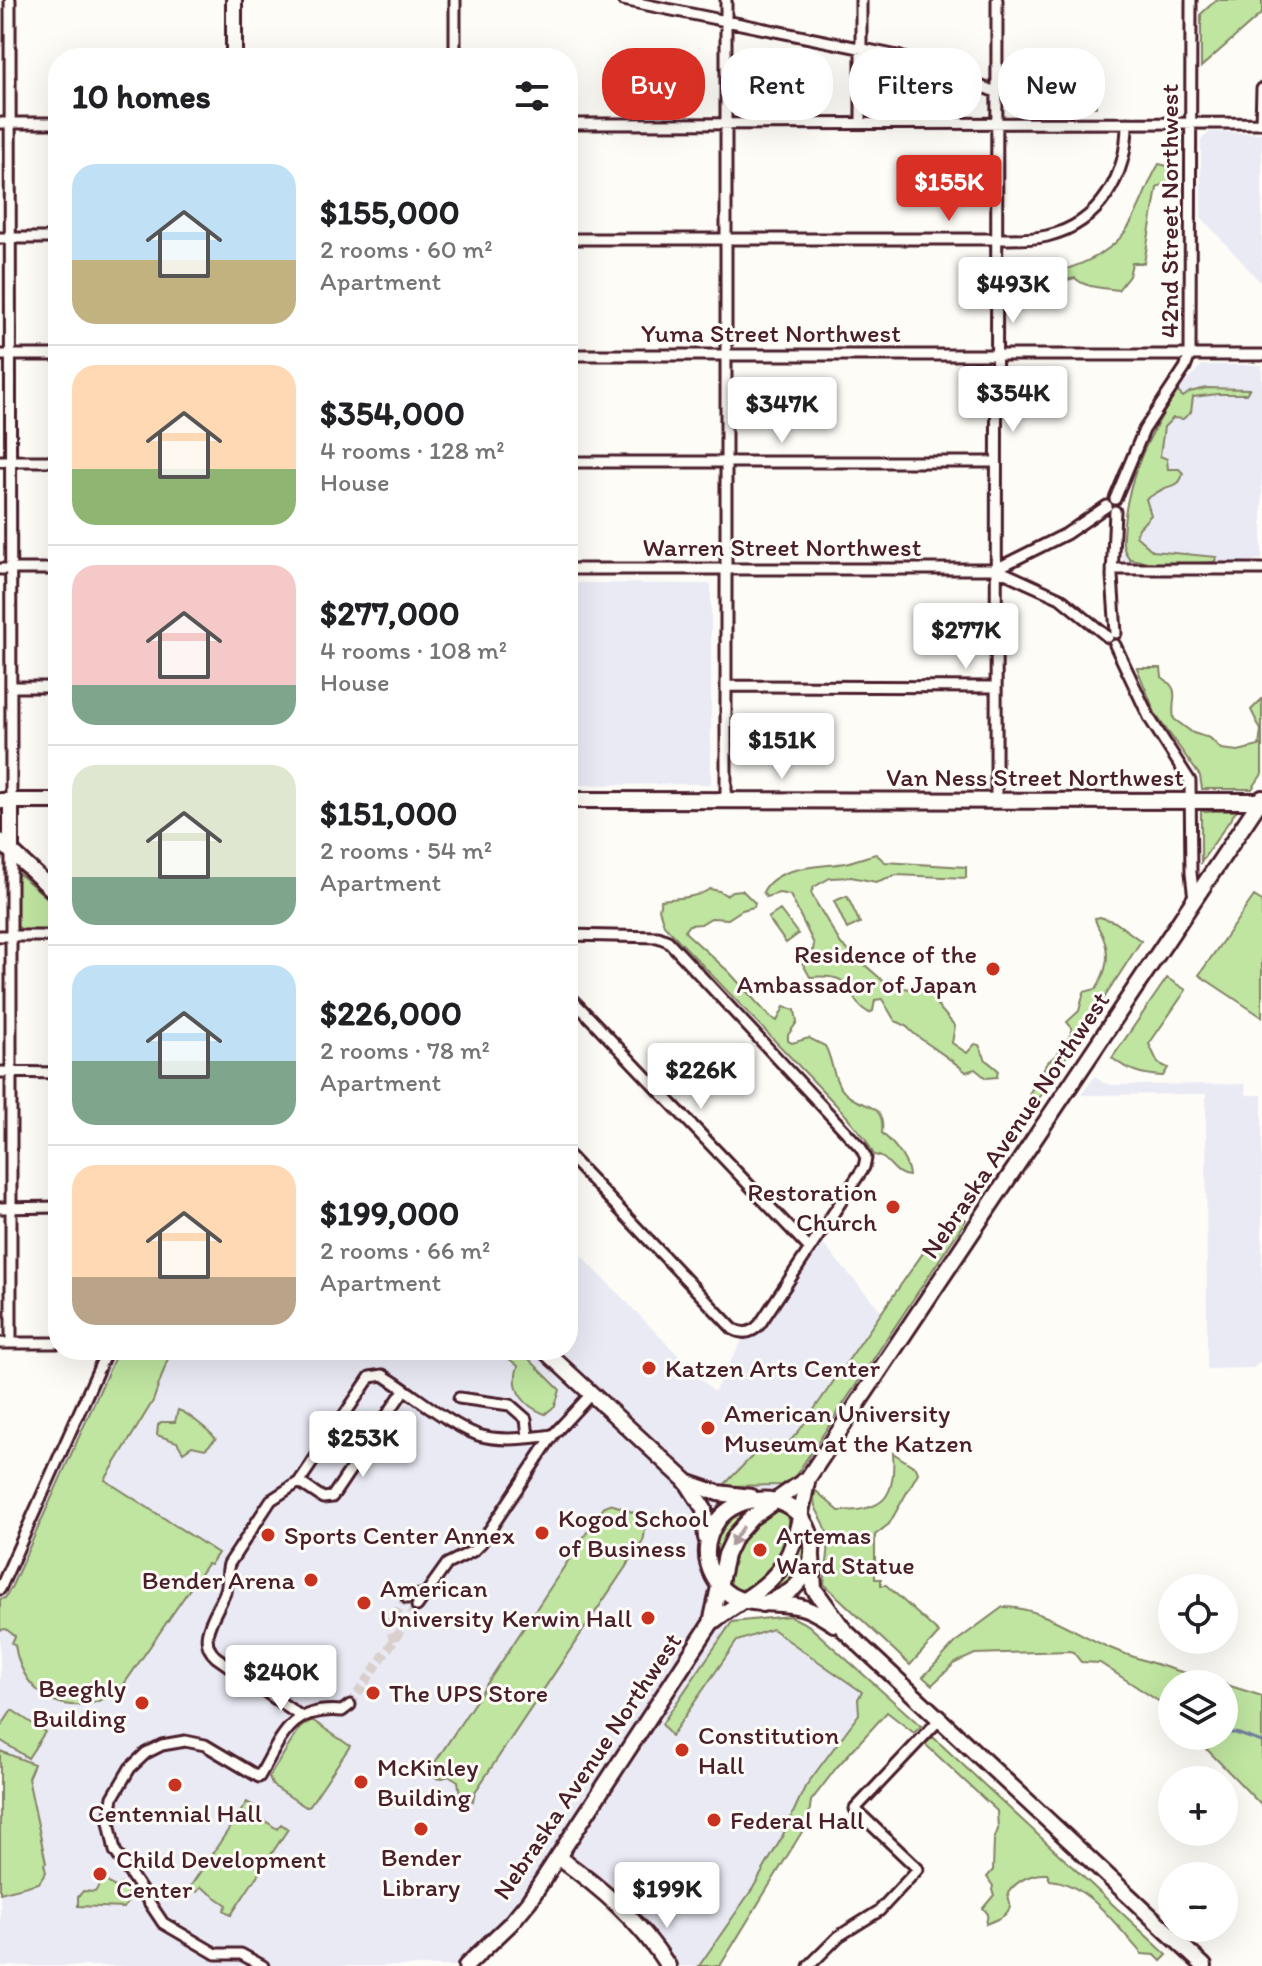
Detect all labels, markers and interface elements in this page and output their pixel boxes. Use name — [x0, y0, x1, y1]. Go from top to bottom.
chip: Buy — [602, 48, 705, 120]
chip: Rent — [721, 48, 833, 120]
chip: Filters — [849, 48, 982, 120]
chip: New — [998, 48, 1105, 120]
icon: filters — [510, 74, 554, 118]
text: 10 homes — [72, 76, 211, 117]
street label: 42nd Street Northwest — [1153, 84, 1185, 338]
pin: $155K — [893, 155, 1005, 223]
text: $155K — [914, 165, 984, 197]
text: $155,000 — [320, 192, 460, 233]
icon: home — [136, 196, 232, 292]
text: 2 rooms · 60 m² — [320, 233, 493, 265]
pin: $493K — [957, 257, 1069, 325]
text: Apartment — [320, 265, 441, 297]
text: $493K — [976, 267, 1050, 299]
street label: Yuma Street Northwest — [641, 317, 901, 349]
pin: $354K — [957, 366, 1069, 434]
text: $354K — [976, 376, 1050, 408]
pin: $347K — [726, 377, 838, 445]
text: $347K — [746, 387, 818, 419]
text: $354,000 — [320, 393, 465, 434]
icon: home — [136, 397, 232, 493]
text: 4 rooms · 128 m² — [320, 434, 505, 466]
text: House — [320, 466, 390, 498]
street label: Warren Street Northwest — [643, 531, 922, 563]
text: $277,000 — [320, 593, 460, 634]
icon: home — [136, 597, 232, 693]
pin: $277K — [910, 603, 1022, 671]
text: $277K — [931, 613, 1001, 645]
text: 4 rooms · 108 m² — [320, 634, 507, 666]
text: House — [320, 666, 390, 698]
pin: $151K — [726, 713, 838, 781]
text: $151K — [748, 723, 816, 755]
street label: Van Ness Street Northwest — [886, 761, 1184, 793]
text: $151,000 — [320, 793, 458, 834]
icon: home — [136, 797, 232, 893]
text: 2 rooms · 54 m² — [320, 834, 492, 866]
text: Apartment — [320, 866, 441, 898]
place label: Residence of the Ambassador of Japan — [737, 938, 977, 1000]
marker: Residence of the Ambassador of Japan — [984, 960, 1002, 978]
street label: Nebraska Avenue Northwest — [914, 985, 1116, 1265]
text: $226,000 — [320, 993, 462, 1034]
icon: home — [136, 997, 232, 1093]
text: 2 rooms · 78 m² — [320, 1034, 490, 1066]
pin: $226K — [645, 1043, 757, 1111]
text: $226K — [666, 1053, 736, 1085]
text: Apartment — [320, 1066, 441, 1098]
place label: Restoration Church — [747, 1176, 877, 1238]
text: $199,000 — [320, 1193, 459, 1234]
icon: home — [136, 1197, 232, 1293]
marker: Restoration Church — [884, 1198, 902, 1216]
text: 2 rooms · 66 m² — [320, 1234, 490, 1266]
text: Apartment — [320, 1266, 441, 1298]
place label: Katzen Arts Center — [665, 1352, 881, 1384]
marker: Katzen Arts Center — [640, 1359, 658, 1377]
place label: American University Museum at the Katzen — [724, 1397, 973, 1459]
pin: $253K — [307, 1411, 419, 1479]
marker: American University Museum at the Katzen — [699, 1419, 717, 1437]
text: $253K — [327, 1421, 399, 1453]
place label: Kogod School of Business — [558, 1502, 709, 1564]
place label: Sports Center Annex — [284, 1519, 515, 1551]
place label: Artemas Ward Statue — [776, 1519, 915, 1581]
marker: Kogod School of Business — [533, 1524, 551, 1542]
one-way arrow — [730, 1525, 745, 1546]
marker: Sports Center Annex — [259, 1526, 277, 1544]
marker: Artemas Ward Statue — [751, 1541, 769, 1559]
place label: Bender Arena — [142, 1564, 295, 1596]
marker: Bender Arena — [302, 1571, 320, 1589]
place label: American University — [380, 1572, 494, 1634]
map controls — [1158, 1574, 1238, 1942]
button: locate — [1158, 1574, 1238, 1654]
marker: American University — [355, 1594, 373, 1612]
place label: Kerwin Hall — [502, 1602, 632, 1634]
marker: Kerwin Hall — [639, 1609, 657, 1627]
street label: Nebraska Avenue Northwest — [486, 1626, 688, 1906]
pin: $240K — [225, 1645, 337, 1713]
text: $240K — [243, 1655, 319, 1687]
button: layers — [1158, 1670, 1238, 1750]
place label: Beeghly Building — [32, 1672, 127, 1734]
place label: The UPS Store — [389, 1677, 548, 1709]
marker: The UPS Store — [364, 1684, 382, 1702]
marker: Beeghly Building — [133, 1694, 151, 1712]
place label: Constitution Hall — [698, 1719, 840, 1781]
marker: Constitution Hall — [673, 1741, 691, 1759]
place label: McKinley Building — [377, 1751, 478, 1813]
button: + — [1158, 1766, 1238, 1846]
marker: McKinley Building — [352, 1773, 370, 1791]
marker: Centennial Hall — [166, 1776, 184, 1794]
place label: Centennial Hall — [88, 1797, 262, 1829]
place label: Federal Hall — [730, 1804, 864, 1836]
marker: Federal Hall — [705, 1811, 723, 1829]
marker: Bender Library — [412, 1820, 430, 1838]
place label: Bender Library — [381, 1841, 462, 1903]
place label: Child Development Center — [116, 1843, 327, 1905]
pin: $199K — [611, 1862, 723, 1930]
button: − — [1158, 1862, 1238, 1942]
marker: Child Development Center — [91, 1865, 109, 1883]
text: $199K — [632, 1872, 702, 1904]

